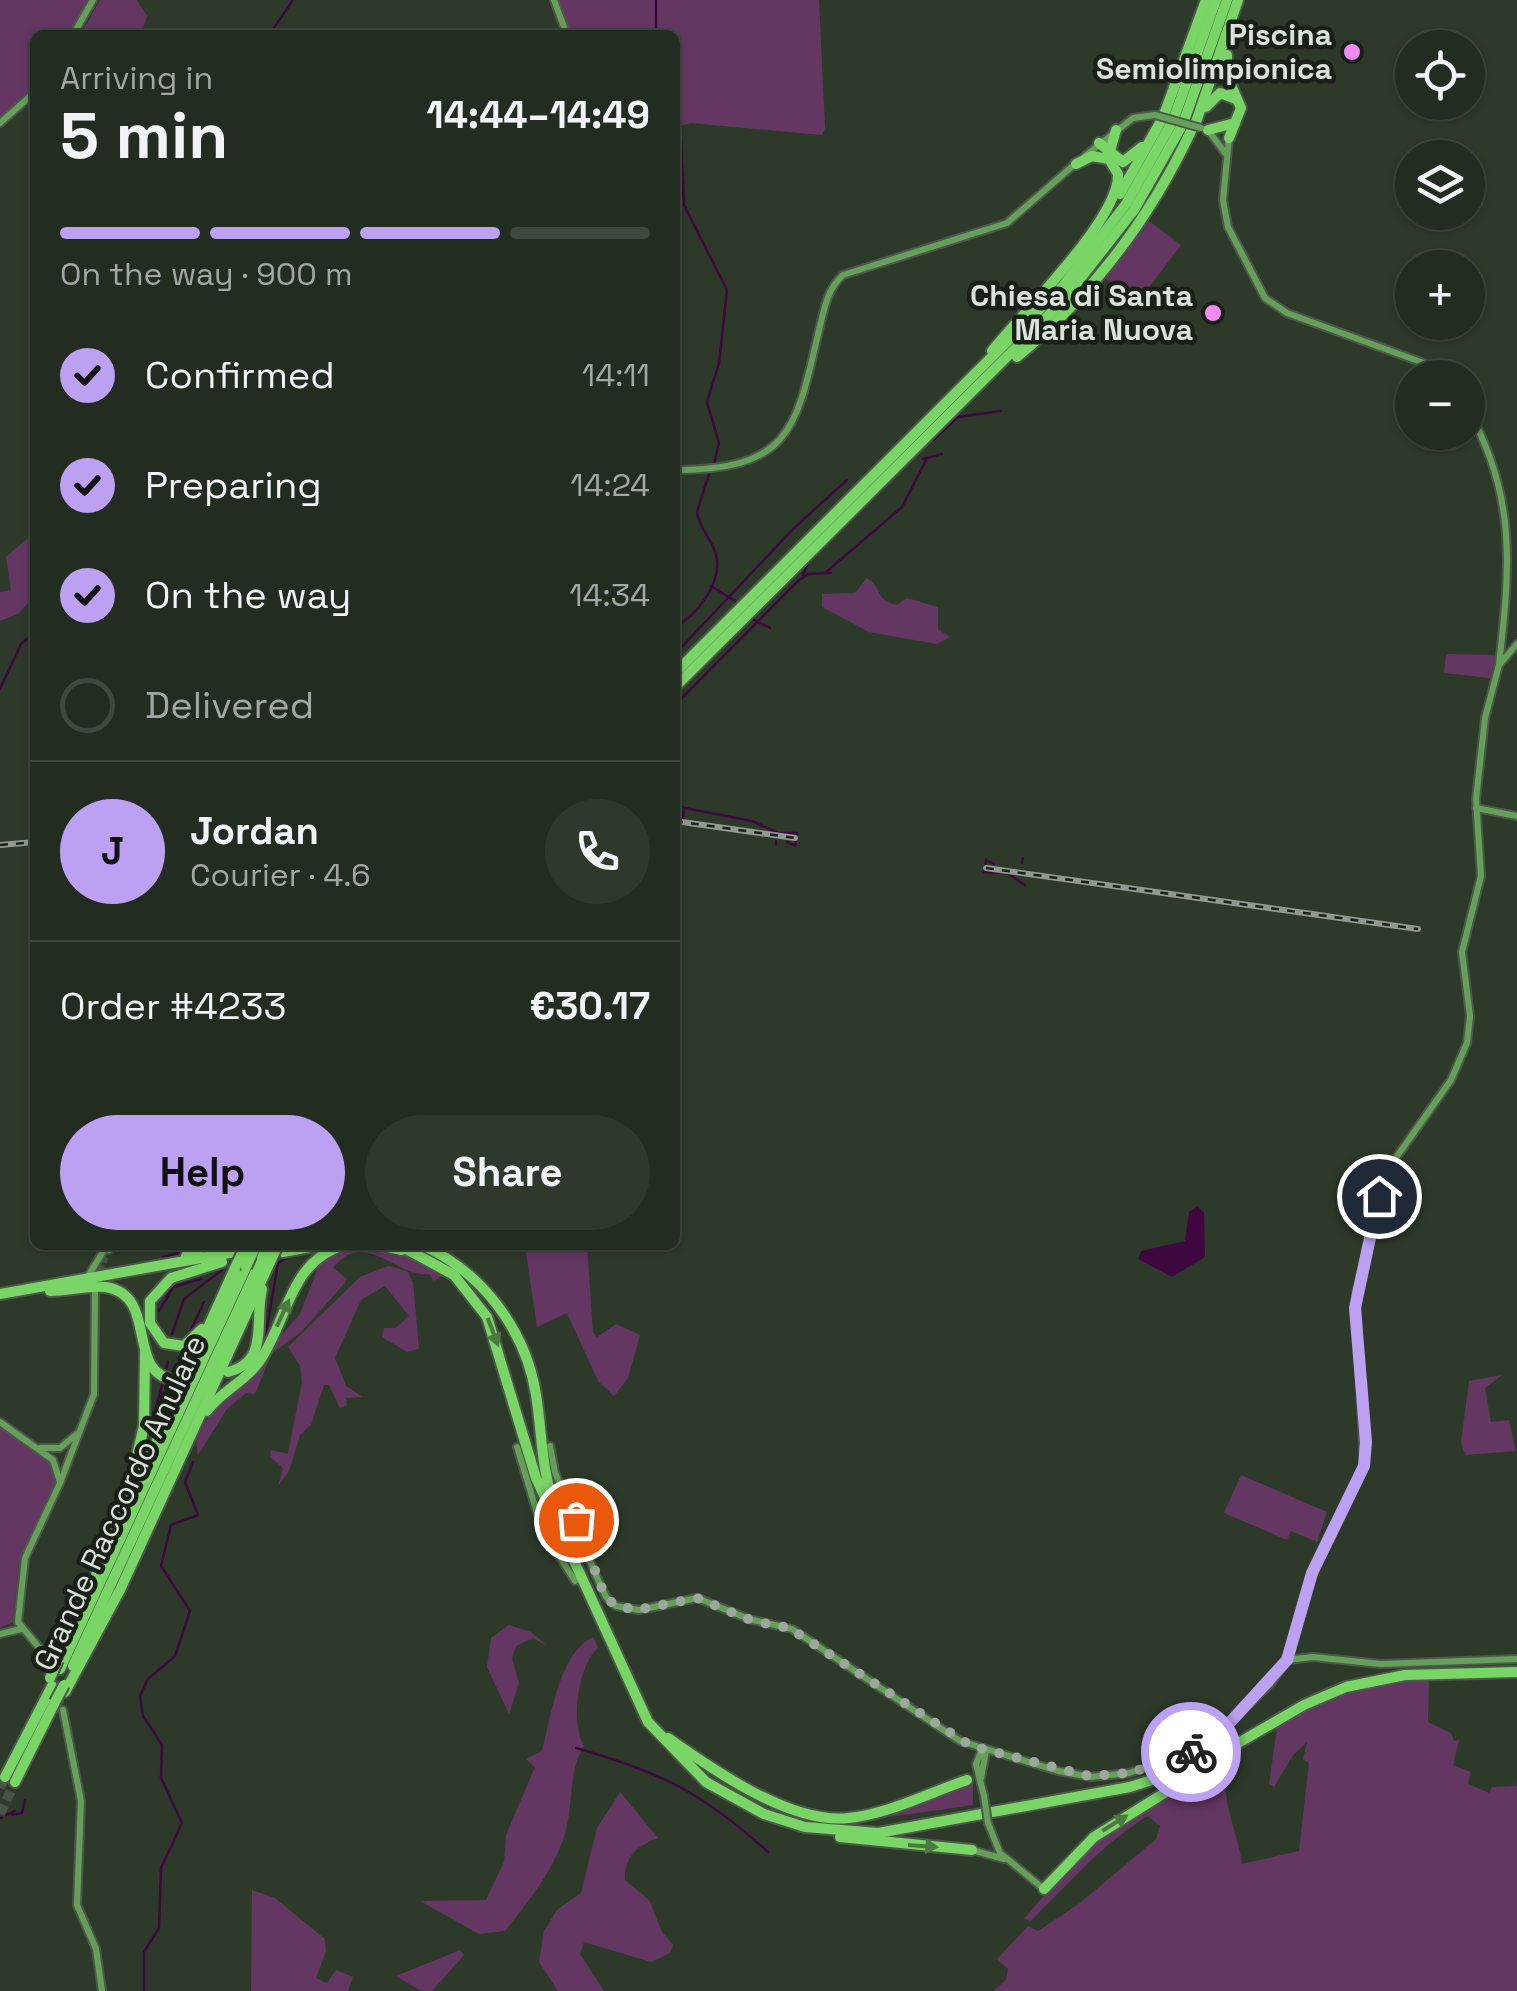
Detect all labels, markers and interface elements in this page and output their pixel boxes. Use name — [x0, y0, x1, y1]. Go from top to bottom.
place label: Piscina Semiolimpionica — [1096, 15, 1332, 88]
map controls — [1395, 30, 1485, 450]
button: locate — [1395, 30, 1485, 120]
marker: Piscina Semiolimpionica — [1341, 41, 1363, 63]
text: Arriving in — [60, 58, 213, 98]
text: 14:44–14:49 — [426, 91, 650, 139]
text: 5 min — [60, 94, 228, 177]
button: layers — [1395, 140, 1485, 230]
button: + — [1395, 250, 1485, 340]
text: On the way · 900 m — [60, 254, 352, 294]
place label: Chiesa di Santa Maria Nuova — [970, 276, 1193, 349]
marker: Chiesa di Santa Maria Nuova — [1202, 302, 1224, 324]
icon: check — [60, 348, 115, 403]
text: Confirmed — [145, 351, 335, 399]
text: 14:11 — [582, 355, 650, 395]
button: − — [1395, 360, 1485, 450]
icon: check — [60, 458, 115, 513]
text: Preparing — [145, 461, 322, 509]
text: 14:24 — [570, 465, 650, 505]
icon: check — [60, 568, 115, 623]
text: On the way — [145, 571, 351, 619]
text: 14:34 — [569, 575, 650, 615]
text: Delivered — [145, 681, 314, 729]
button: phone — [545, 799, 650, 904]
text: Jordan — [190, 807, 319, 855]
text: J — [101, 827, 124, 875]
text: Courier · 4.6 — [190, 855, 371, 895]
text: Order #4233 — [60, 982, 286, 1030]
text: €30.17 — [529, 982, 650, 1030]
button: Help — [60, 1115, 345, 1230]
button: Share — [365, 1115, 650, 1230]
pin — [1337, 1154, 1422, 1239]
icon: home — [1352, 1169, 1407, 1224]
one-way arrow — [274, 1298, 291, 1327]
one-way arrow — [485, 1317, 501, 1347]
street label: Grande Raccordo Anulare — [25, 1329, 214, 1677]
pin — [534, 1478, 619, 1563]
icon: bag — [549, 1493, 604, 1548]
courier — [1141, 1702, 1241, 1802]
icon: bike — [1164, 1725, 1219, 1780]
one-way arrow — [1101, 1815, 1129, 1832]
one-way arrow — [907, 1839, 939, 1855]

